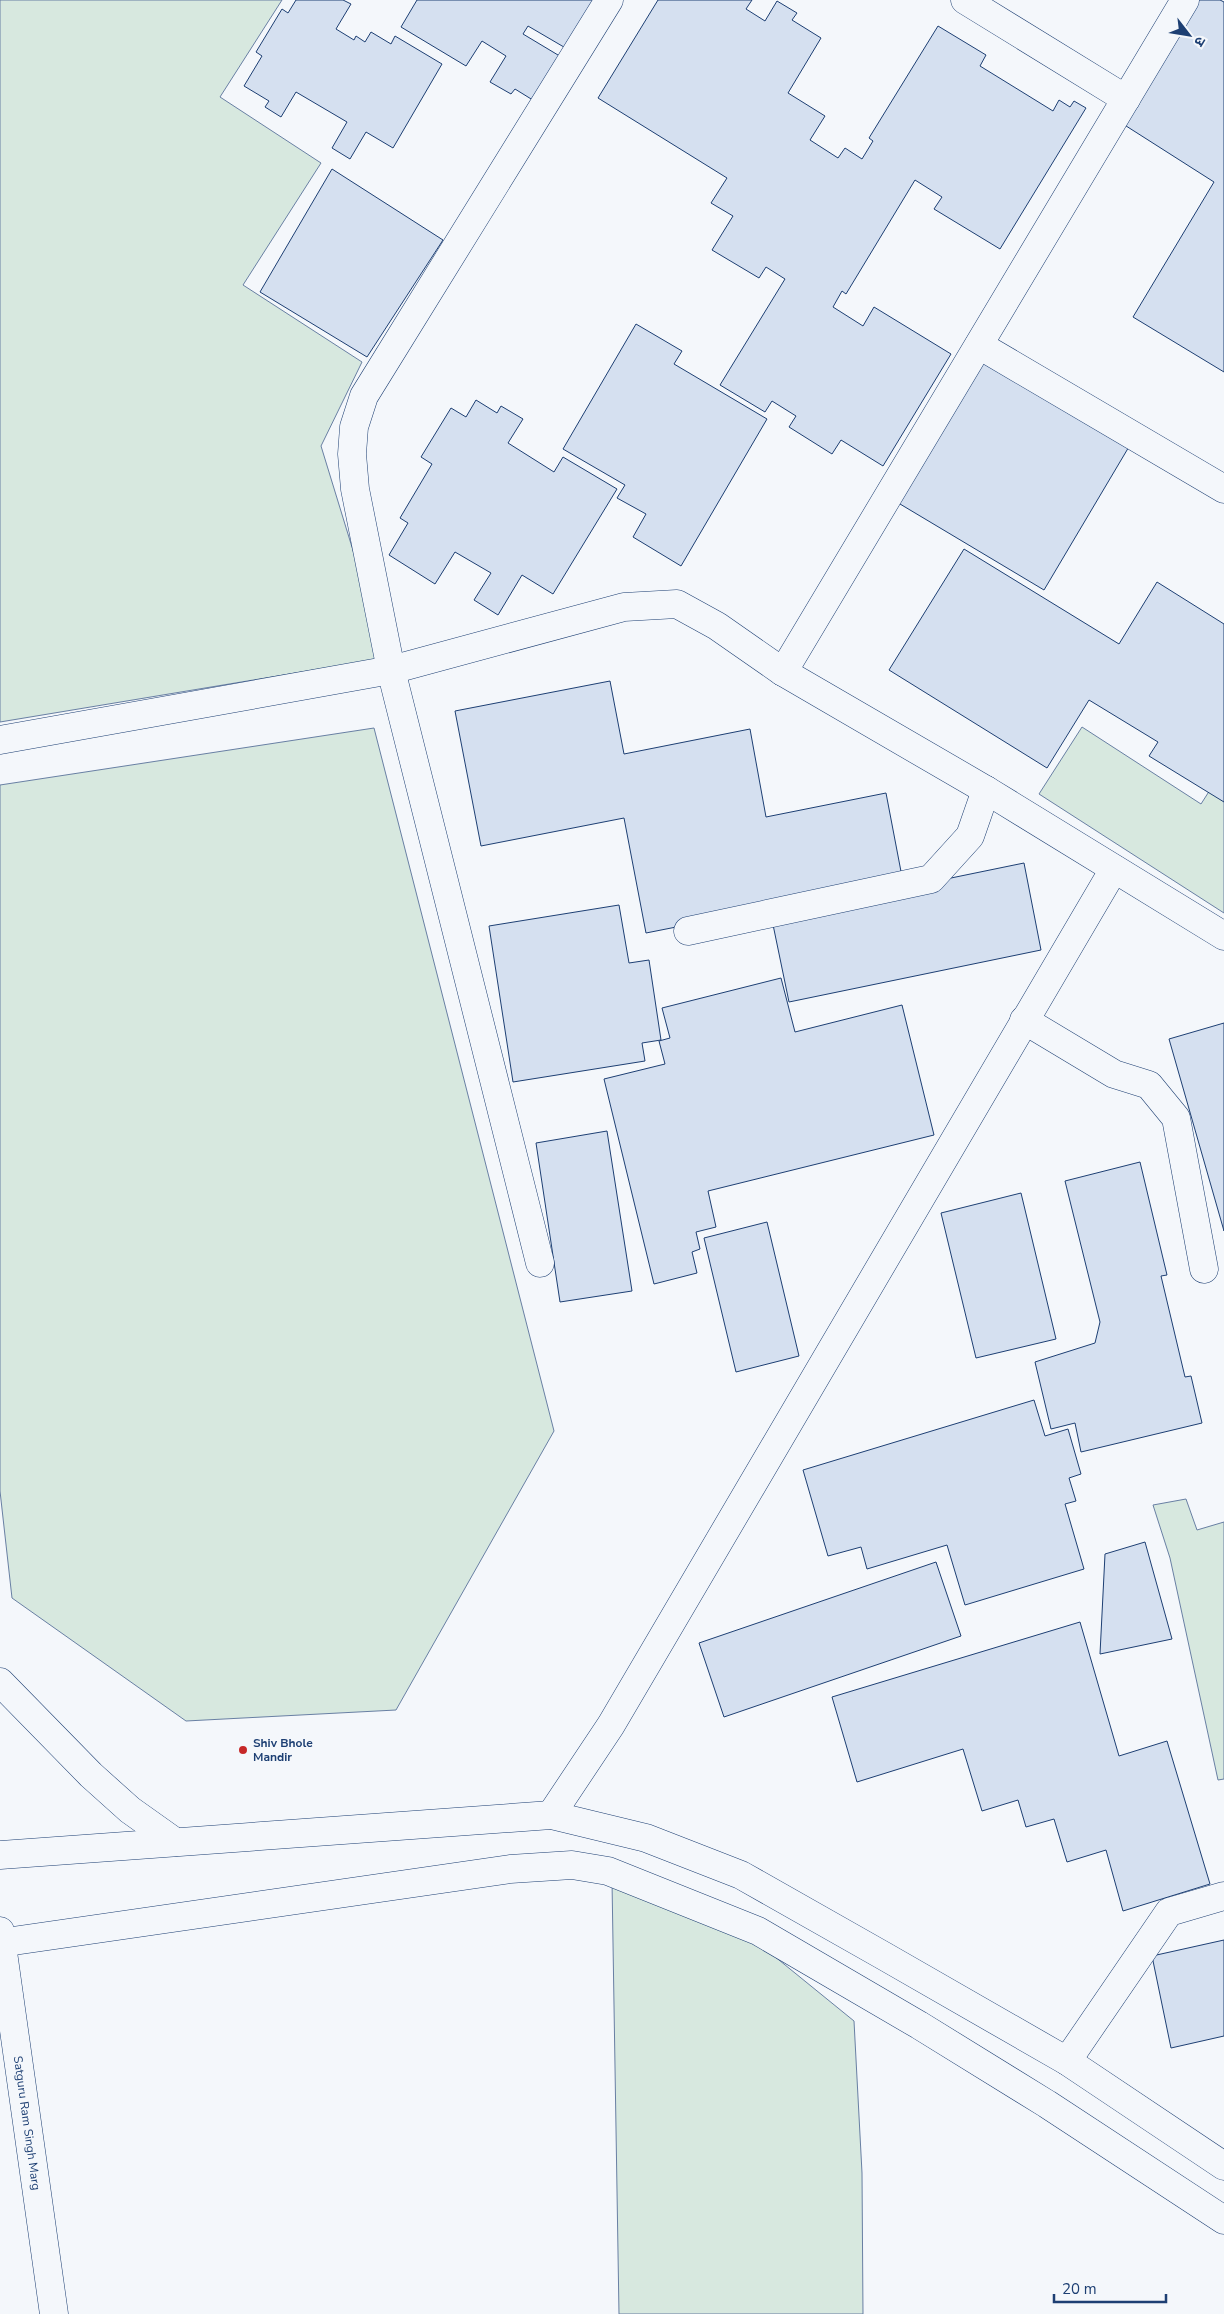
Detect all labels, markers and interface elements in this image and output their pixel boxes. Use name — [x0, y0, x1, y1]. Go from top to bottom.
north arrow — [1164, 10, 1214, 60]
text: उ — [1189, 33, 1210, 51]
place label: Shiv Bhole Mandir — [253, 1735, 313, 1765]
marker: Shiv Bhole Mandir — [237, 1744, 249, 1756]
street label: Satguru Ram Singh Marg — [10, 2055, 44, 2191]
scale bar — [1054, 2272, 1166, 2304]
text: 20 m — [1062, 2279, 1097, 2299]

